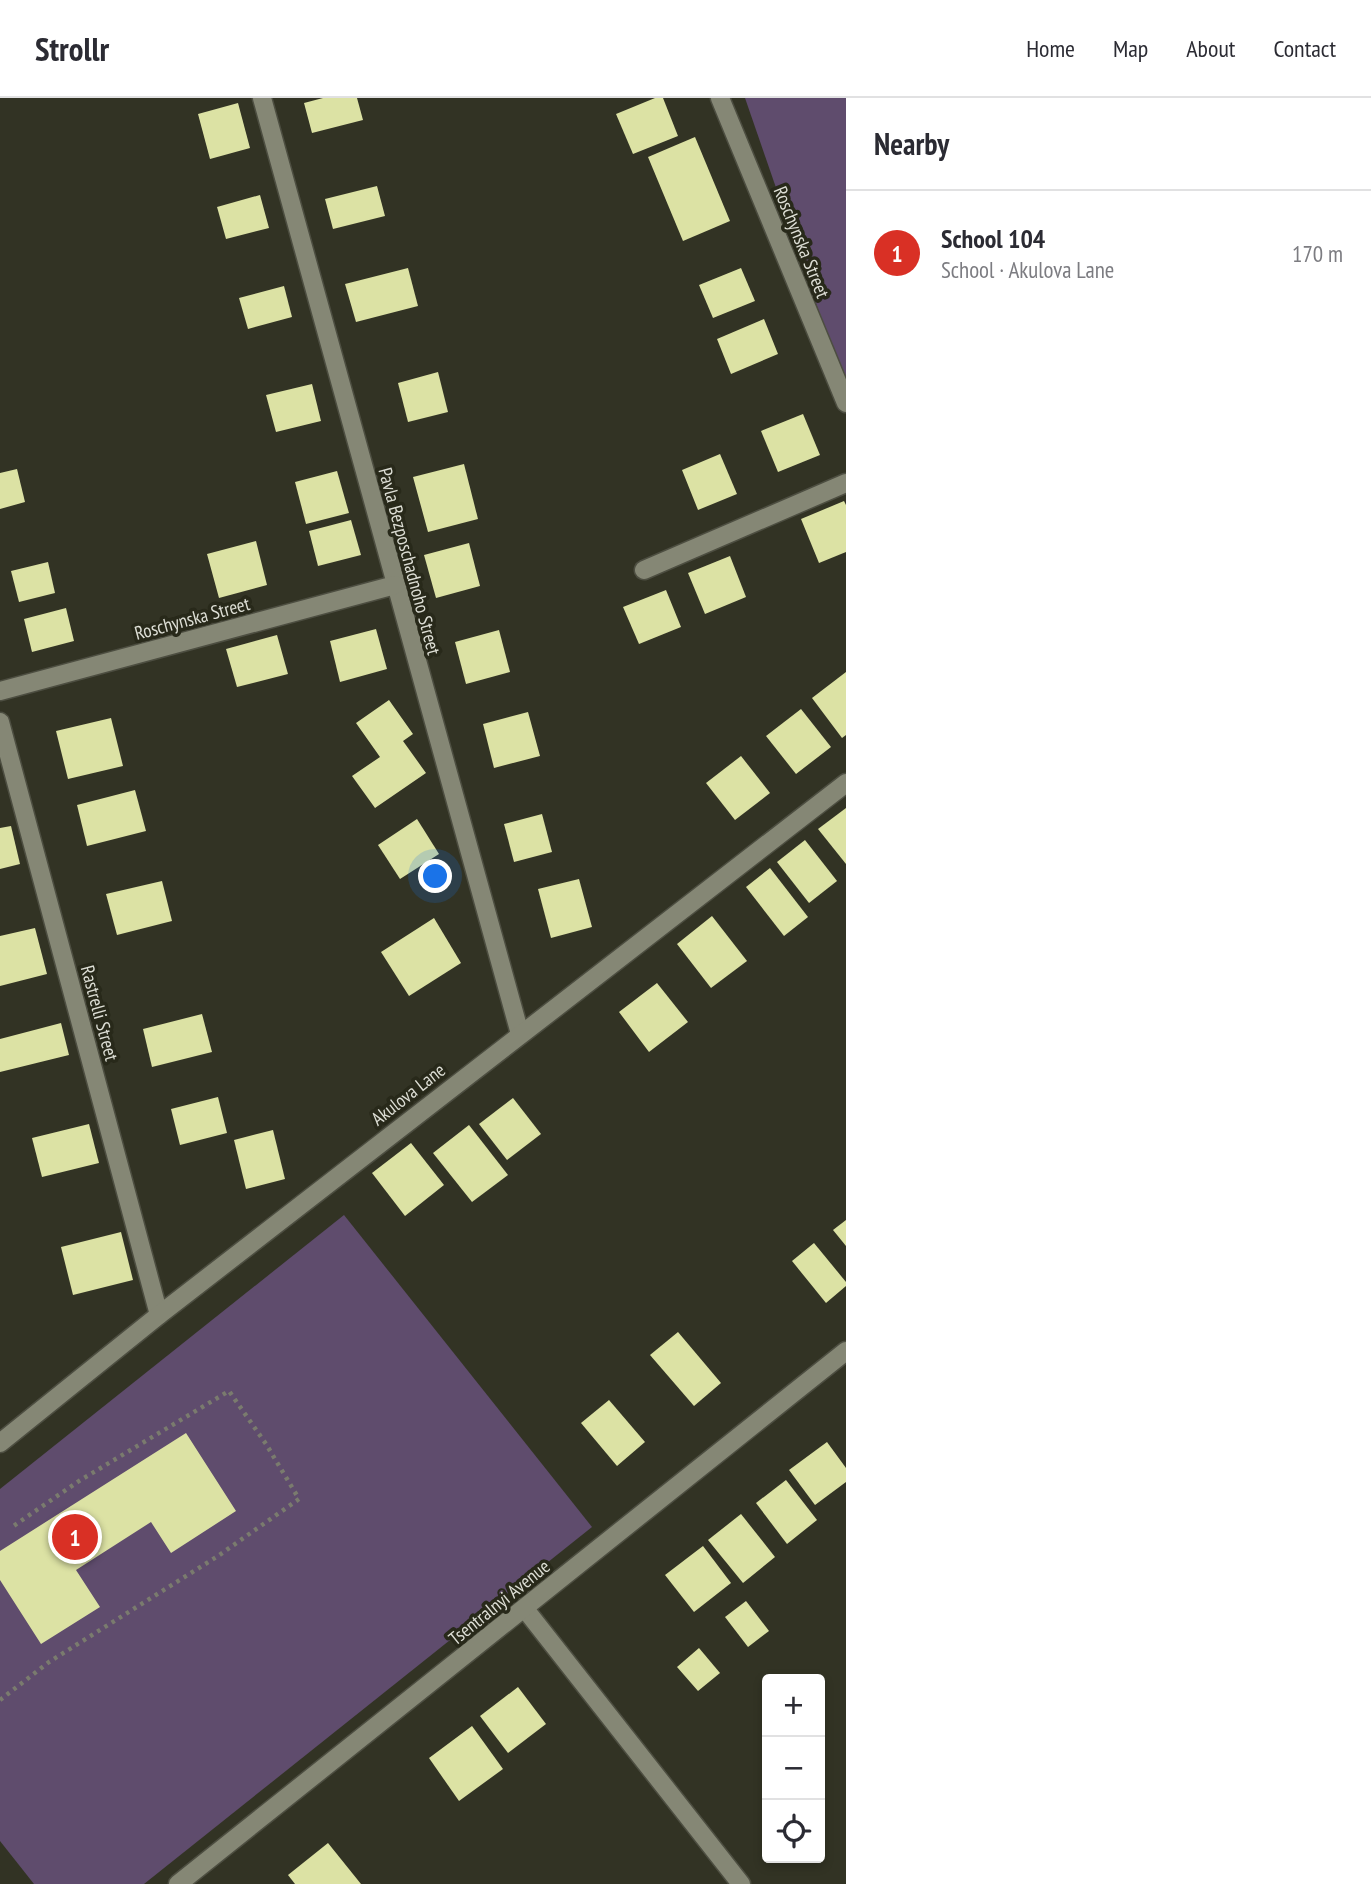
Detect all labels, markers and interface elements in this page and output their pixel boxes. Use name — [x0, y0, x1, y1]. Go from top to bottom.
text: Strollr — [35, 27, 109, 70]
text: Home — [1026, 33, 1075, 64]
text: Map — [1113, 33, 1148, 64]
text: About — [1186, 33, 1235, 64]
text: Contact — [1273, 33, 1336, 64]
text: Nearby — [874, 124, 949, 163]
street label: Roschynska Street — [769, 183, 836, 302]
text: School 104 — [941, 222, 1045, 255]
text: 1 — [892, 239, 903, 268]
text: 170 m — [1292, 239, 1343, 268]
text: School · Akulova Lane — [941, 255, 1114, 284]
street label: Pavla Bezposchadnoho Street — [373, 465, 447, 658]
street label: Roschynska Street — [132, 591, 253, 645]
your location — [418, 859, 452, 893]
street label: Rastrelli Street — [76, 963, 124, 1064]
street label: Akulova Lane — [366, 1058, 450, 1130]
pin: 1 — [52, 1511, 98, 1563]
street label: Tsentralnyi Avenue — [444, 1554, 555, 1650]
map controls — [762, 1674, 825, 1863]
button: + — [762, 1674, 825, 1737]
button: − — [762, 1737, 825, 1800]
button: locate — [762, 1800, 825, 1863]

